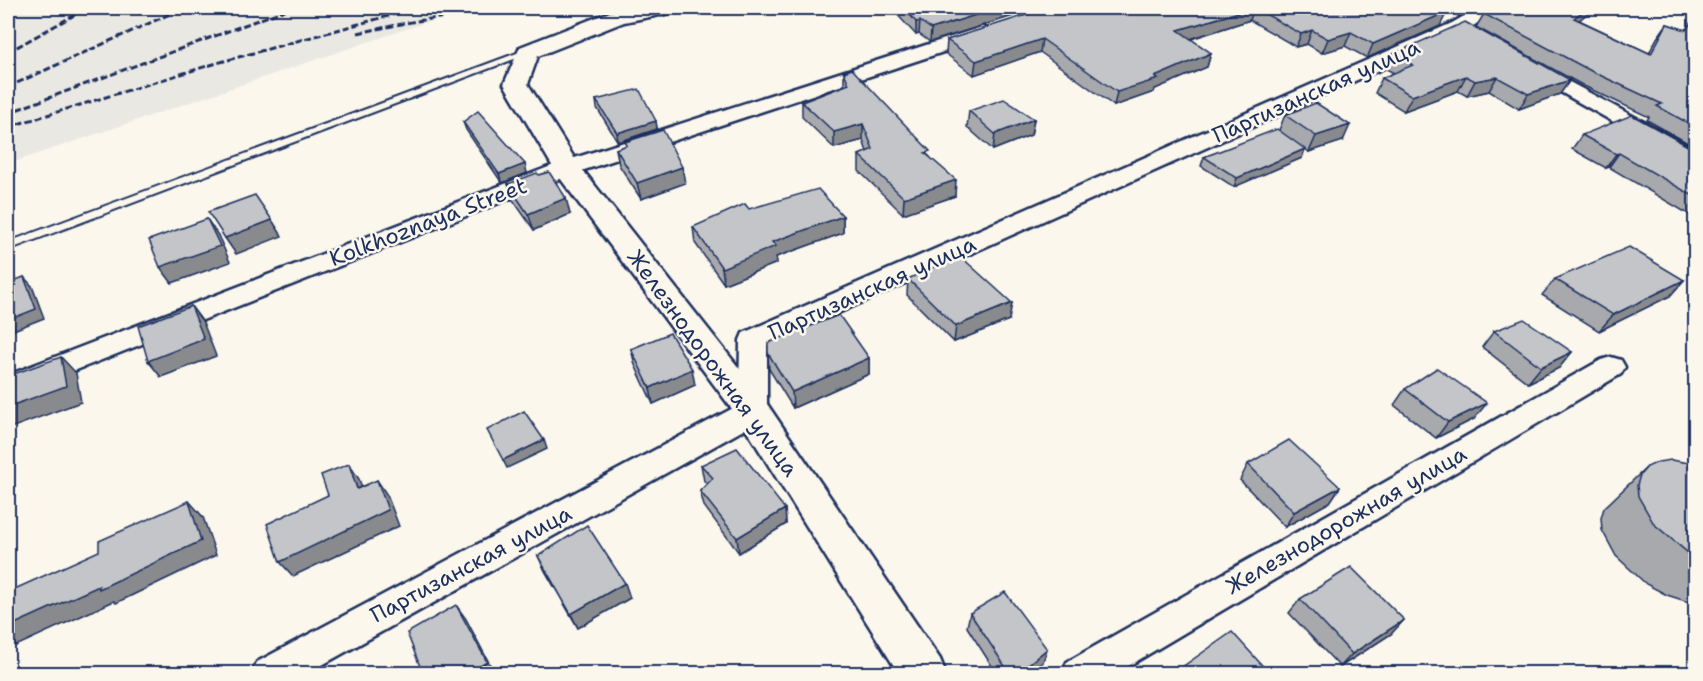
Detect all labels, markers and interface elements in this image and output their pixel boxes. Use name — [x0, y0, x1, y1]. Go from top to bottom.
street label: Партизанская улица — [1208, 32, 1425, 150]
street label: Kolkhoznaya Street — [325, 171, 531, 273]
street label: Партизанская улица — [764, 229, 981, 347]
street label: Железнодорожная улица — [621, 244, 805, 482]
street label: Железнодорожная улица — [1220, 439, 1472, 601]
street label: Партизанская улица — [365, 498, 577, 629]

